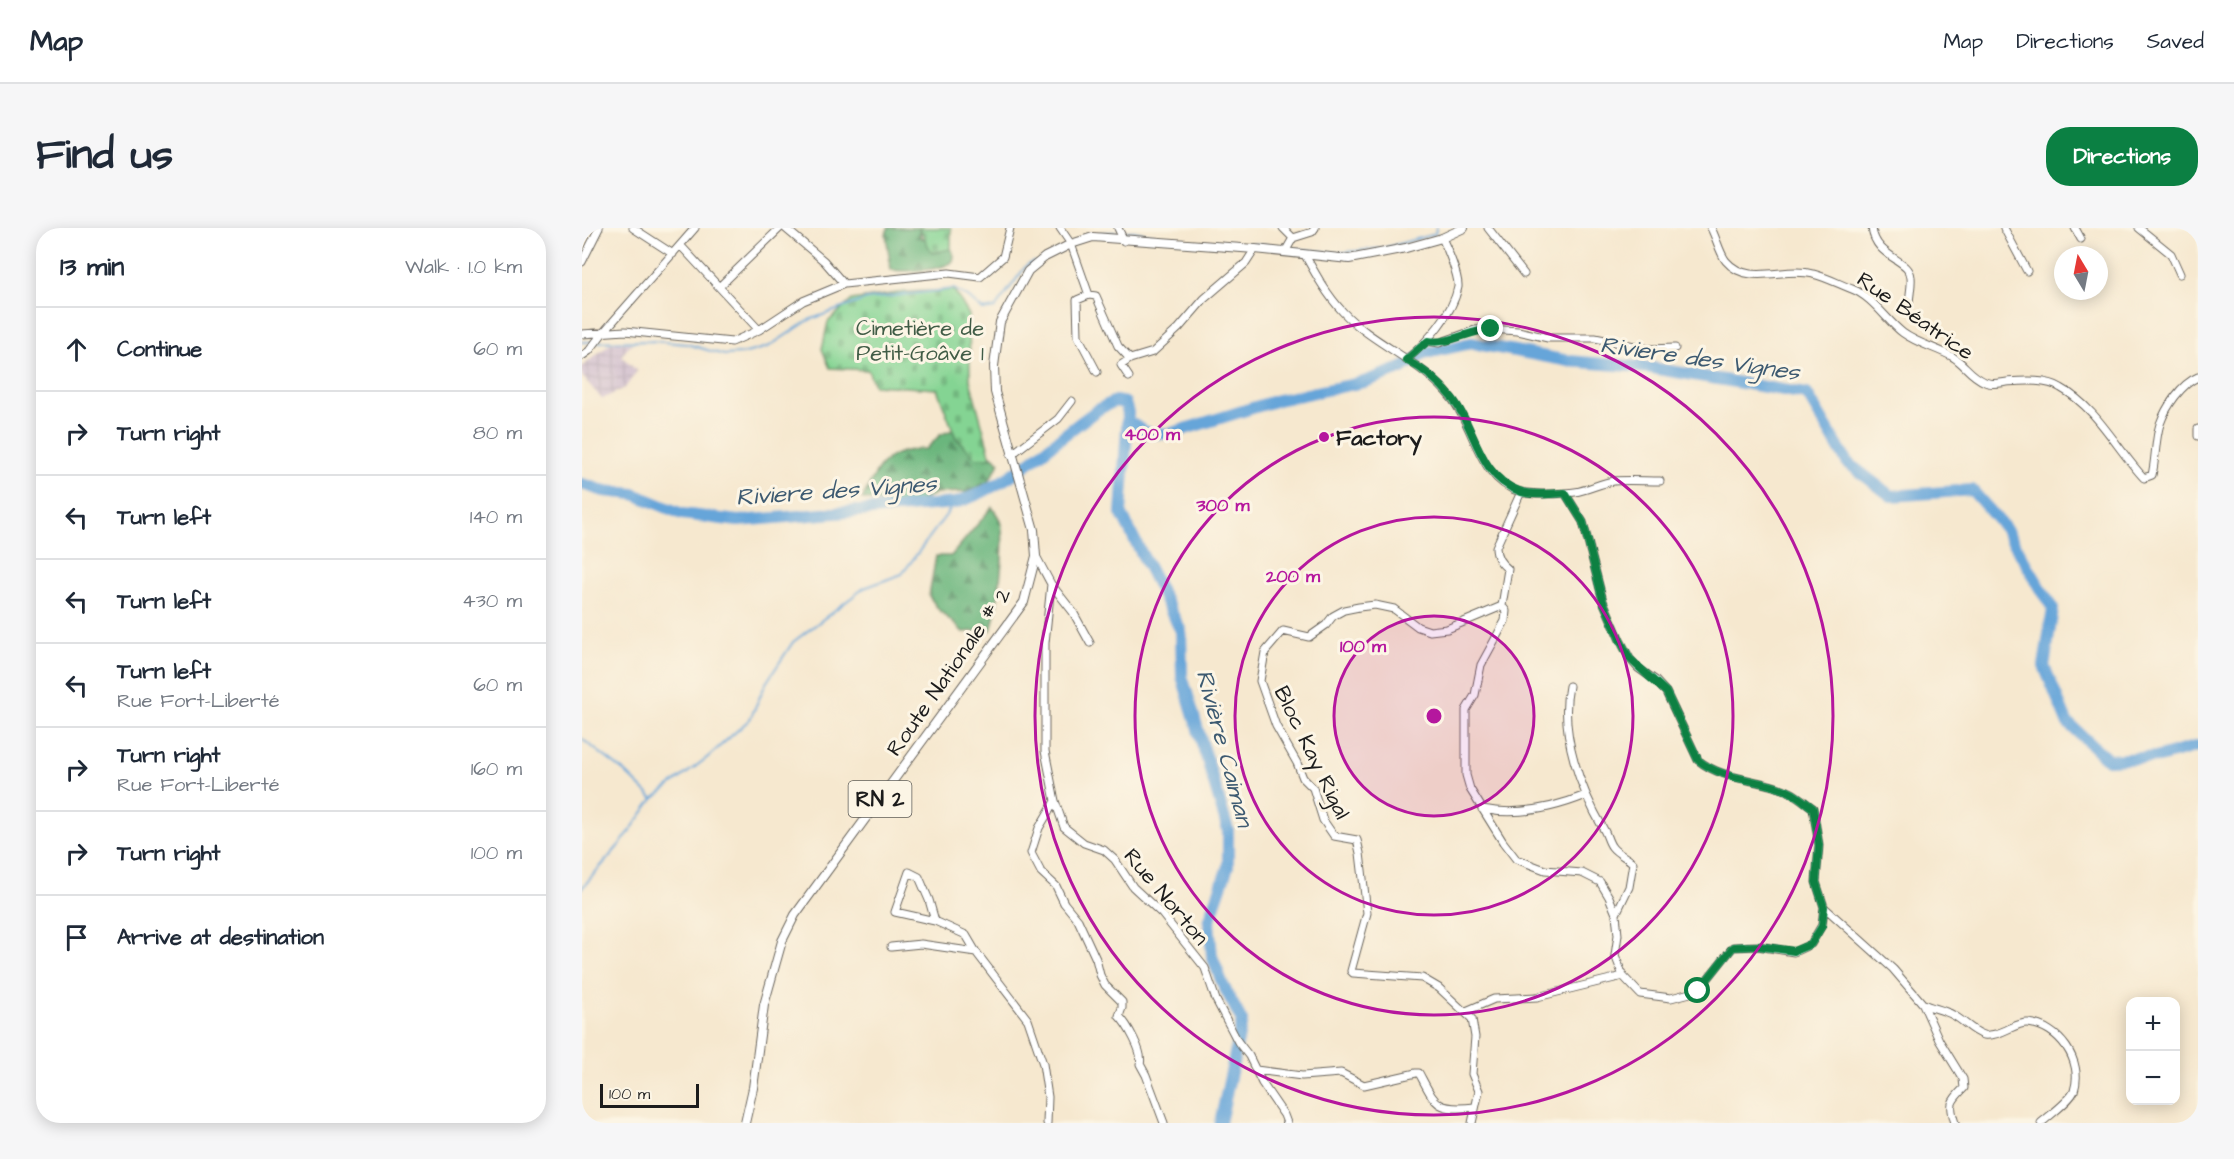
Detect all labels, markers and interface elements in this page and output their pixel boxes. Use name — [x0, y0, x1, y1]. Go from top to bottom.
text: Map — [30, 22, 83, 61]
text: Map — [1943, 27, 1983, 56]
text: Directions — [2016, 27, 2114, 56]
text: Saved — [2147, 27, 2204, 56]
text: Find us — [36, 127, 173, 185]
button: Directions — [2046, 127, 2198, 186]
north arrow — [2054, 246, 2108, 300]
text: 13 min — [60, 249, 124, 285]
text: Walk · 1.0 km — [405, 253, 522, 281]
street label: Rue Béatrice — [1850, 264, 1980, 368]
park label: Cimetière de Petit-Goâve 1 — [856, 313, 984, 369]
route end — [1477, 315, 1503, 341]
water label: Riviere des Vignes — [1598, 328, 1804, 391]
icon: ahead — [60, 333, 93, 366]
text: Continue — [117, 334, 202, 365]
text: 60 m — [473, 335, 522, 363]
icon: right — [60, 417, 93, 450]
text: Turn right — [117, 418, 220, 449]
text: 80 m — [473, 419, 522, 447]
text: 400 m — [1124, 422, 1181, 447]
place label: Factory — [1336, 423, 1423, 456]
marker: Factory — [1317, 430, 1331, 444]
water label: Riviere des Vignes — [735, 467, 939, 516]
text: 300 m — [1195, 493, 1251, 518]
icon: left — [60, 501, 93, 534]
text: Turn left — [117, 502, 211, 533]
text: 140 m — [470, 503, 522, 531]
text: 200 m — [1265, 564, 1321, 589]
street label: Route Nationale # 2 — [879, 581, 1020, 763]
icon: left — [60, 585, 93, 618]
text: Turn left — [117, 586, 211, 617]
text: 430 m — [462, 587, 522, 615]
text: 100 m — [1340, 634, 1387, 659]
text: Turn left — [117, 656, 211, 687]
water label: Rivière Caiman — [1187, 666, 1262, 833]
icon: left — [60, 669, 93, 702]
text: 60 m — [473, 671, 522, 699]
street label: Bloc Kay Rigal — [1265, 681, 1357, 825]
text: Rue Fort-Liberté — [117, 687, 280, 715]
centre of rings — [1424, 706, 1444, 726]
text: Turn right — [117, 740, 220, 771]
icon: right — [60, 753, 93, 786]
text: 160 m — [471, 755, 522, 783]
text: Rue Fort-Liberté — [117, 771, 280, 799]
road number: RN 2 — [848, 781, 912, 817]
icon: right — [60, 837, 93, 870]
text: Turn right — [117, 838, 220, 869]
text: 100 m — [471, 839, 522, 867]
street label: Rue Norton — [1116, 842, 1216, 952]
icon: arrive — [60, 921, 93, 954]
text: Arrive at destination — [117, 922, 324, 953]
route start — [1684, 977, 1710, 1003]
map controls — [2126, 997, 2180, 1105]
button: + — [2126, 997, 2180, 1051]
button: − — [2126, 1051, 2180, 1105]
scale bar — [600, 1081, 699, 1108]
text: 100 m — [609, 1083, 650, 1105]

